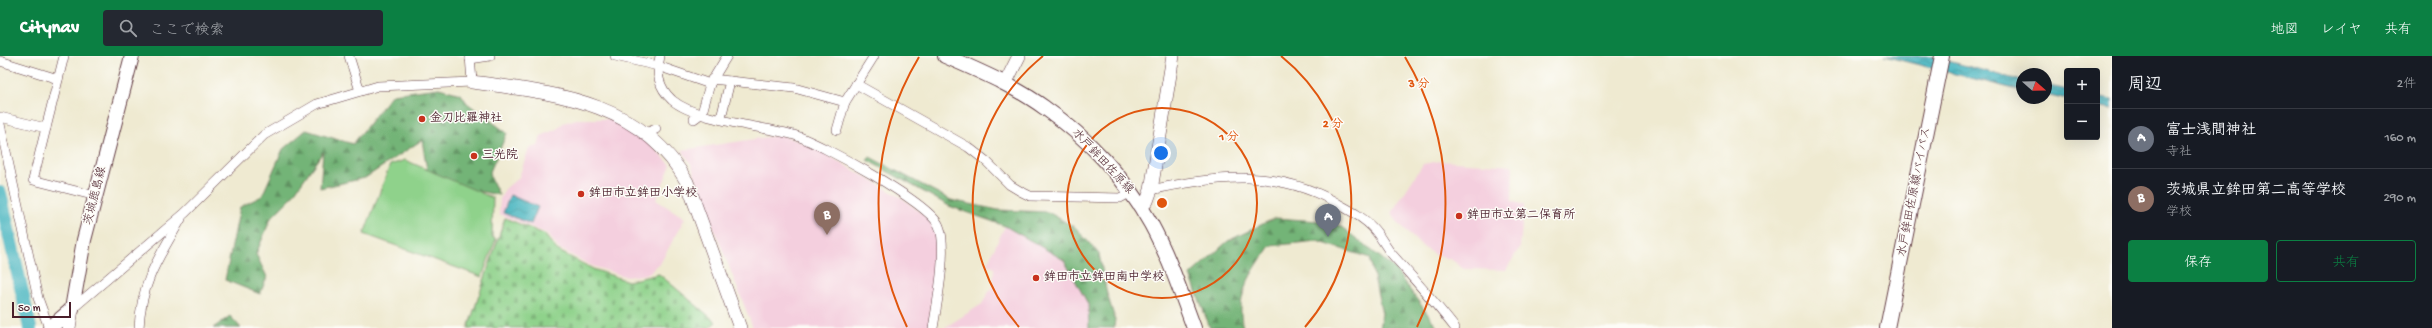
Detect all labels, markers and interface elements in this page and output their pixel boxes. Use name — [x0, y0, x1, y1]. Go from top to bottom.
search box — [103, 10, 383, 46]
text: Citynav — [20, 17, 79, 40]
icon: search — [117, 17, 139, 39]
text: ここで検索 — [149, 22, 225, 40]
text: 地図 — [2271, 22, 2299, 39]
text: レイヤ — [2321, 22, 2362, 39]
text: 共有 — [2384, 22, 2412, 39]
north arrow — [2016, 68, 2052, 104]
map controls — [2064, 68, 2100, 140]
button: + — [2064, 68, 2100, 104]
text: 周辺 — [2128, 76, 2162, 96]
text: 3 分 — [1407, 77, 1430, 92]
text: 2件 — [2397, 77, 2416, 92]
button: − — [2064, 104, 2100, 140]
place label: 金刀比羅神社 — [430, 111, 502, 126]
marker: 金刀比羅神社 — [417, 114, 427, 124]
text: 2 分 — [1323, 117, 1343, 132]
text: 富士浅間神社 — [2166, 122, 2256, 140]
street label: 水戸鉾田佐原線 — [1068, 126, 1137, 197]
street label: 水戸鉾田佐原線バイパス — [1895, 126, 1934, 258]
text: 1 分 — [1218, 130, 1239, 145]
text: A — [2137, 131, 2145, 146]
text: 160 m — [2384, 131, 2416, 146]
your location — [1151, 143, 1171, 163]
text: 寺社 — [2166, 145, 2192, 160]
place label: 三光院 — [482, 147, 518, 163]
marker: 三光院 — [469, 151, 479, 161]
street label: 茨城鹿島線 — [81, 165, 110, 227]
text: 茨城県立鉾田第二高等学校 — [2166, 182, 2346, 200]
place label: 鉾田市立鉾田小学校 — [589, 186, 697, 201]
marker: 鉾田市立鉾田小学校 — [576, 189, 586, 199]
text: B — [2138, 191, 2144, 206]
text: 290 m — [2383, 191, 2416, 206]
centre of rings — [1155, 196, 1169, 210]
pin: B — [814, 202, 840, 235]
pin: A — [1315, 204, 1341, 237]
text: 学校 — [2166, 205, 2192, 220]
place label: 鉾田市立第二保育所 — [1467, 208, 1576, 223]
marker: 鉾田市立第二保育所 — [1454, 211, 1464, 221]
button: 保存 — [2128, 240, 2268, 282]
button: 共有 — [2276, 240, 2416, 282]
place label: 鉾田市立鉾田南中学校 — [1044, 270, 1164, 285]
marker: 鉾田市立鉾田南中学校 — [1031, 273, 1041, 283]
scale bar — [12, 300, 71, 319]
text: 50 m — [18, 303, 40, 315]

